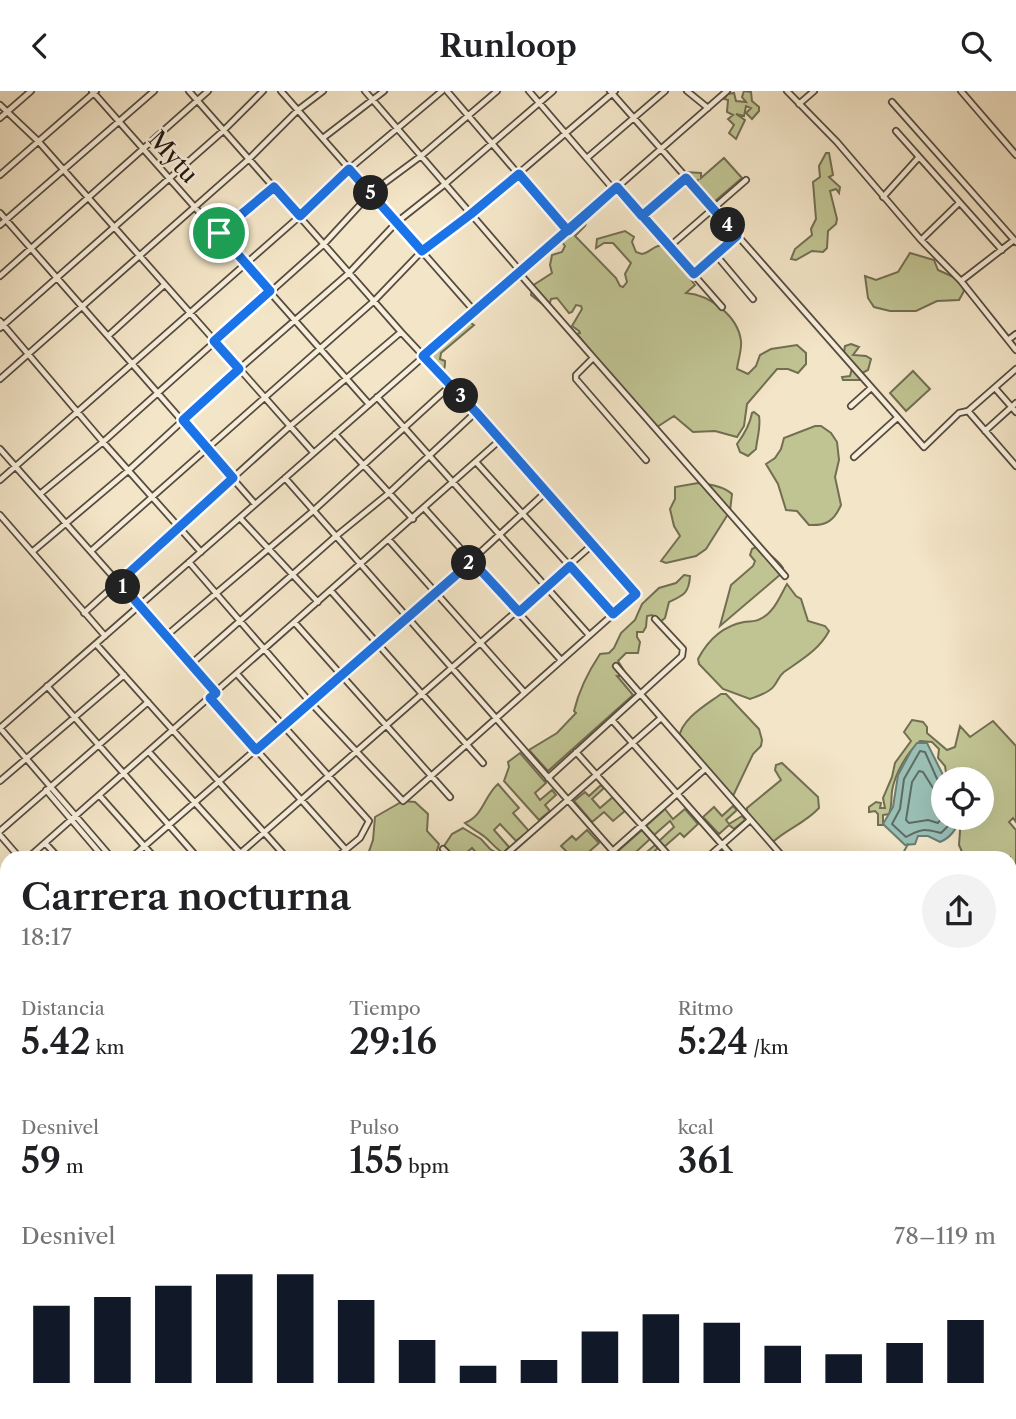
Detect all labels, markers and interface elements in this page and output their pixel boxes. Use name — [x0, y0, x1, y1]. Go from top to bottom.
text: Runloop — [439, 26, 577, 65]
icon: back — [21, 27, 59, 65]
icon: search — [957, 27, 995, 65]
street label: Mytu — [142, 125, 204, 189]
pin: 5 — [354, 175, 388, 210]
text: 5 — [365, 181, 376, 204]
pin — [189, 203, 249, 263]
pin: 4 — [710, 207, 746, 243]
text: 4 — [722, 213, 733, 236]
icon: arrive — [200, 214, 238, 252]
pin: 3 — [444, 379, 478, 413]
text: 3 — [455, 384, 466, 407]
pin: 2 — [452, 545, 486, 581]
text: 2 — [463, 551, 474, 574]
pin: 1 — [106, 569, 140, 605]
text: 1 — [118, 575, 127, 598]
map controls — [931, 767, 994, 830]
button: locate — [931, 767, 994, 830]
text: Carrera nocturna — [21, 873, 351, 920]
button: share — [922, 874, 996, 948]
text: 18:17 — [21, 923, 72, 951]
text: Distancia — [21, 997, 105, 1020]
text: Tiempo — [349, 997, 421, 1020]
text: Ritmo — [678, 997, 733, 1020]
text: 5.42 — [21, 1020, 91, 1063]
text: 29:16 — [349, 1020, 437, 1063]
text: 5:24 — [678, 1020, 748, 1063]
text: km — [91, 1036, 125, 1059]
text: /km — [748, 1036, 789, 1059]
text: Desnivel — [21, 1116, 99, 1139]
text: Pulso — [349, 1116, 399, 1139]
text: kcal — [678, 1116, 714, 1139]
text: 59 — [21, 1139, 61, 1182]
text: 155 — [349, 1139, 403, 1182]
text: 361 — [678, 1139, 733, 1182]
text: m — [61, 1155, 84, 1178]
text: bpm — [403, 1155, 449, 1178]
text: Desnivel — [21, 1222, 115, 1250]
text: 78–119 m — [894, 1222, 996, 1250]

